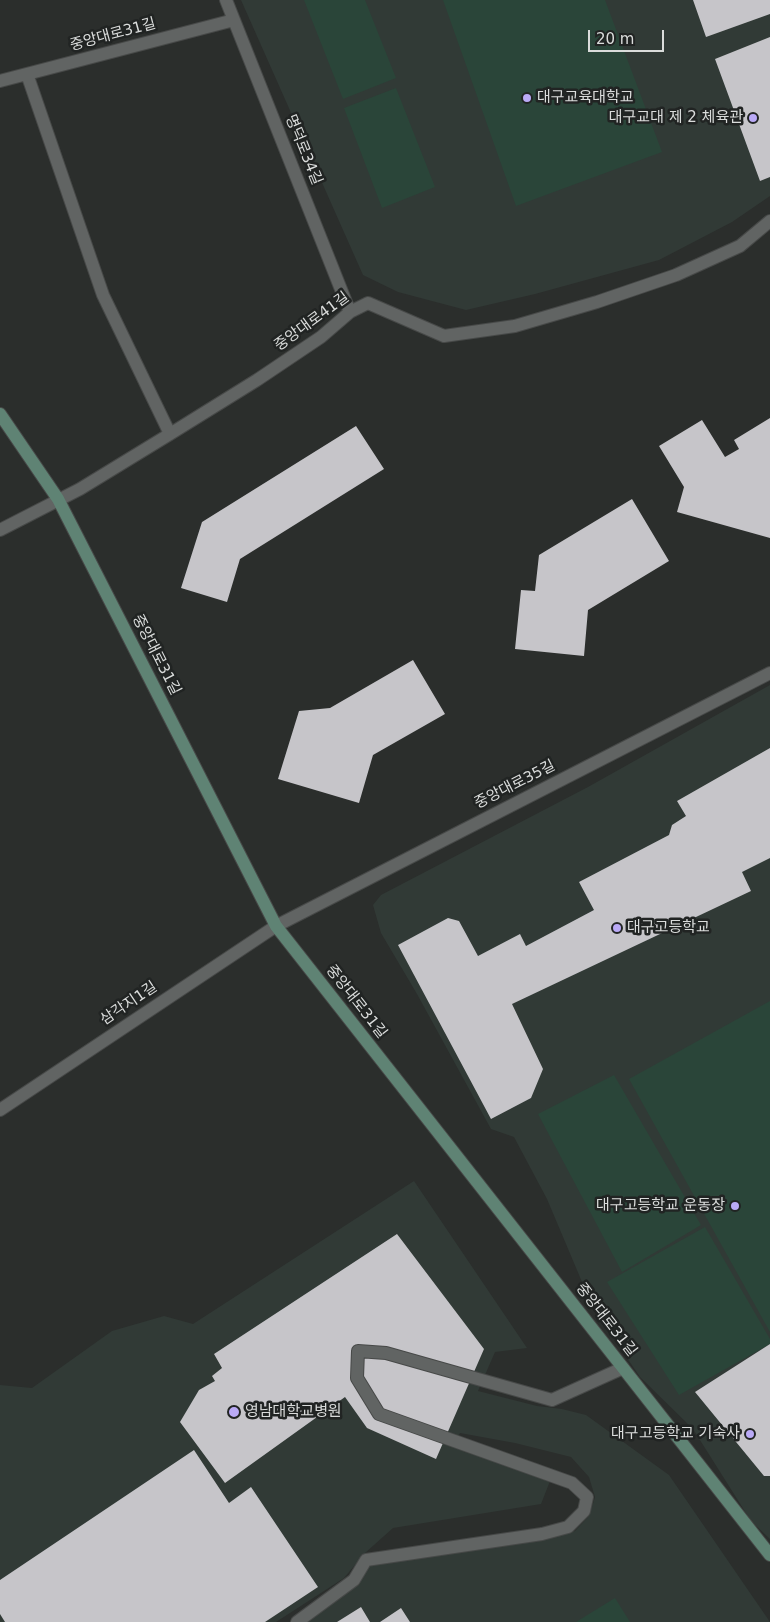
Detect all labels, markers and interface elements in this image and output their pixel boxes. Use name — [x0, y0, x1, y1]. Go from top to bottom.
street label: 중앙대로31길 — [68, 15, 158, 55]
scale bar — [590, 20, 666, 52]
text: 20 m — [596, 30, 634, 48]
place label: 대구교육대학교 — [537, 89, 634, 107]
marker: 대구교육대학교 — [521, 92, 533, 104]
place label: 대구교대 제 2 체육관 — [609, 109, 743, 127]
street label: 명덕로34길 — [281, 112, 325, 188]
marker: 대구교대 제 2 체육관 — [747, 112, 759, 124]
street label: 중앙대로41길 — [271, 289, 353, 355]
street label: 중앙대로31길 — [128, 612, 184, 698]
street label: 중앙대로35길 — [472, 757, 558, 813]
place label: 대구고등학교 — [627, 919, 710, 937]
marker: 대구고등학교 — [611, 922, 623, 934]
street label: 중앙대로31길 — [322, 962, 390, 1042]
street label: 삼각지1길 — [97, 978, 161, 1030]
place label: 대구고등학교 운동장 — [596, 1197, 725, 1215]
marker: 대구고등학교 운동장 — [729, 1200, 741, 1212]
street label: 중앙대로31길 — [572, 1280, 640, 1360]
place label: 영남대학교병원 — [245, 1403, 342, 1421]
marker: 영남대학교병원 — [227, 1405, 241, 1419]
place label: 대구고등학교 기숙사 — [611, 1425, 740, 1443]
marker: 대구고등학교 기숙사 — [744, 1428, 756, 1440]

